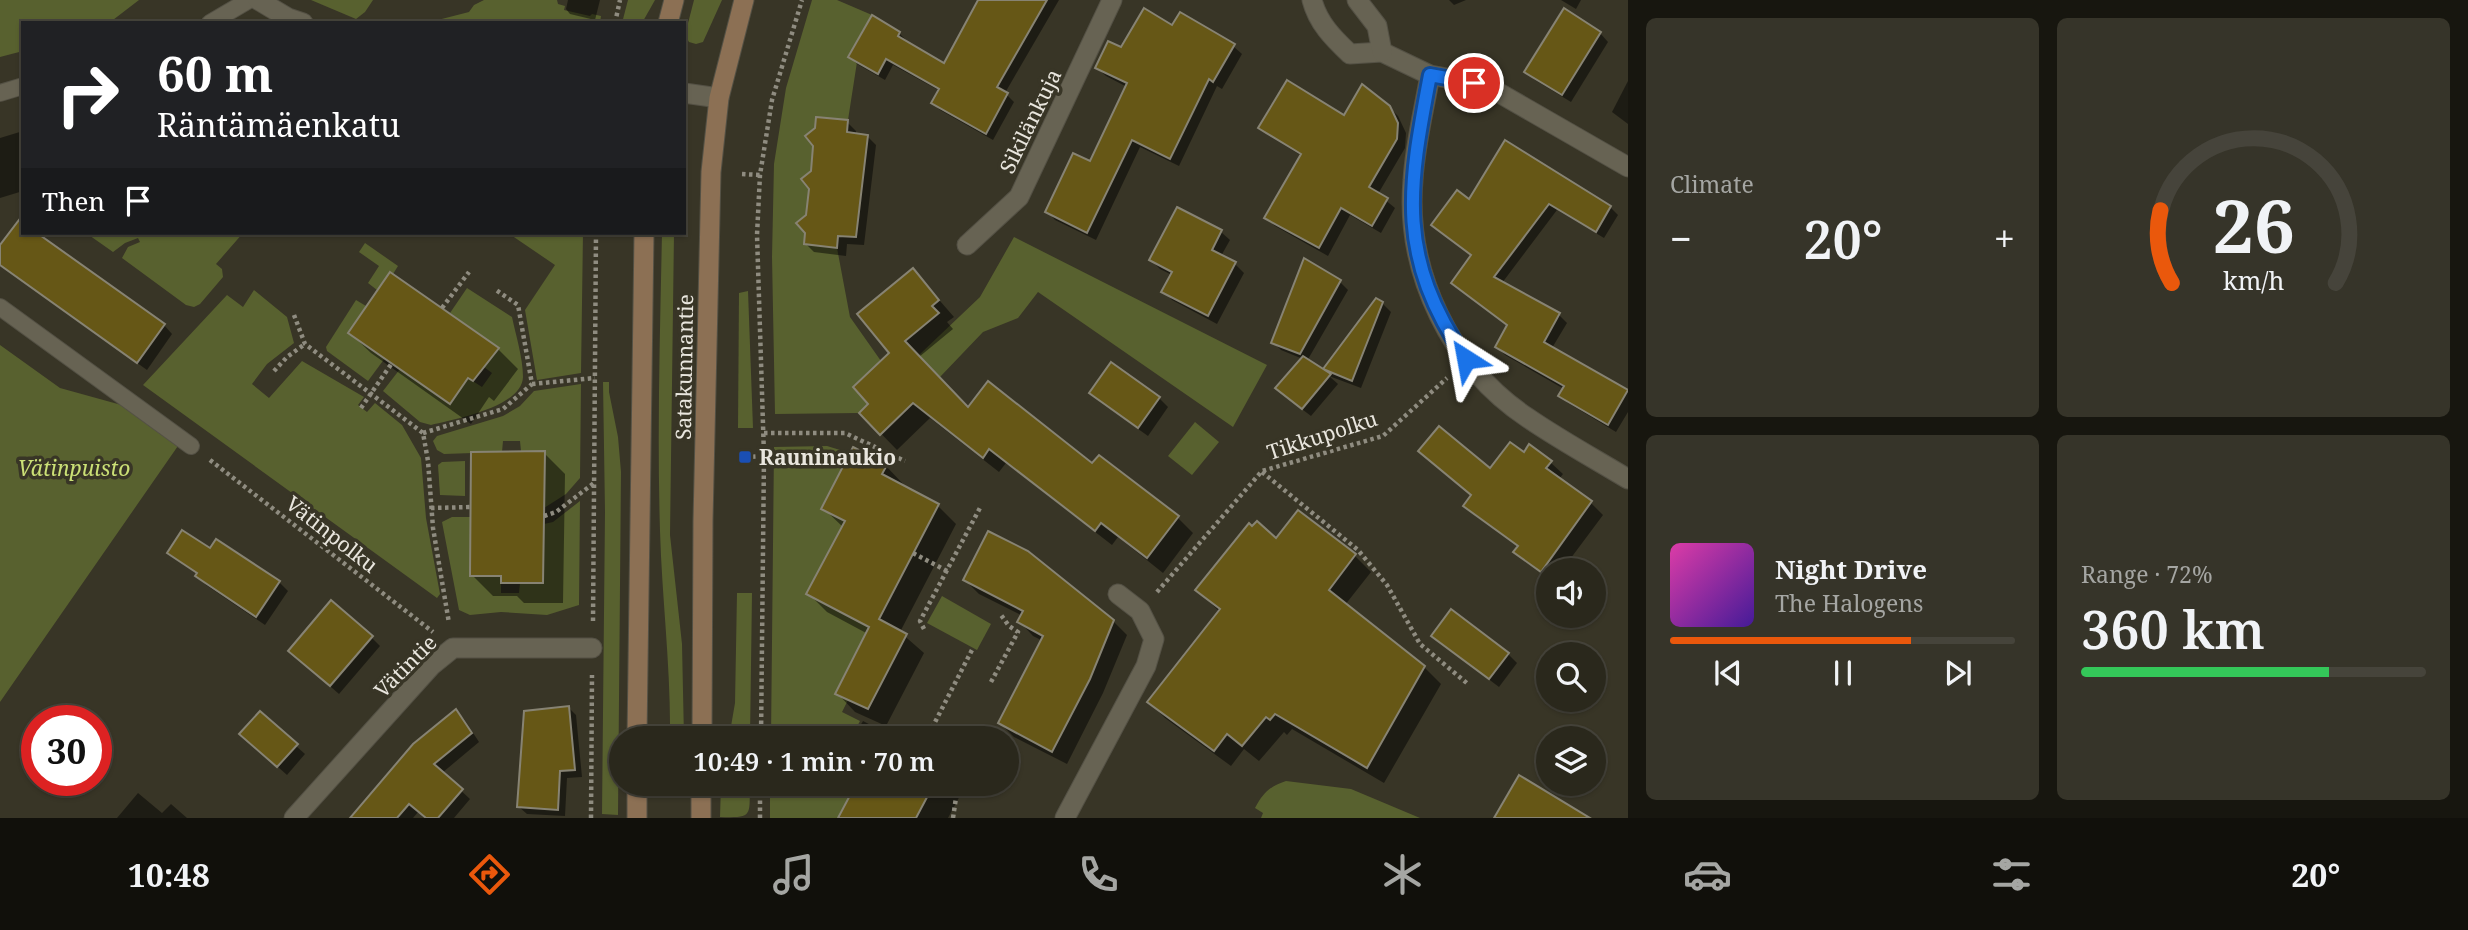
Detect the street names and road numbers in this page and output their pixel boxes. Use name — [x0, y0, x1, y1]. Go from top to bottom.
street label: Sikilänkuja — [993, 64, 1067, 178]
street label: Satakunnantie — [669, 294, 699, 440]
street label: Tikkupolku — [1263, 404, 1381, 466]
street label: Vätinpolku — [280, 489, 384, 579]
street label: Vätintie — [368, 629, 442, 703]

